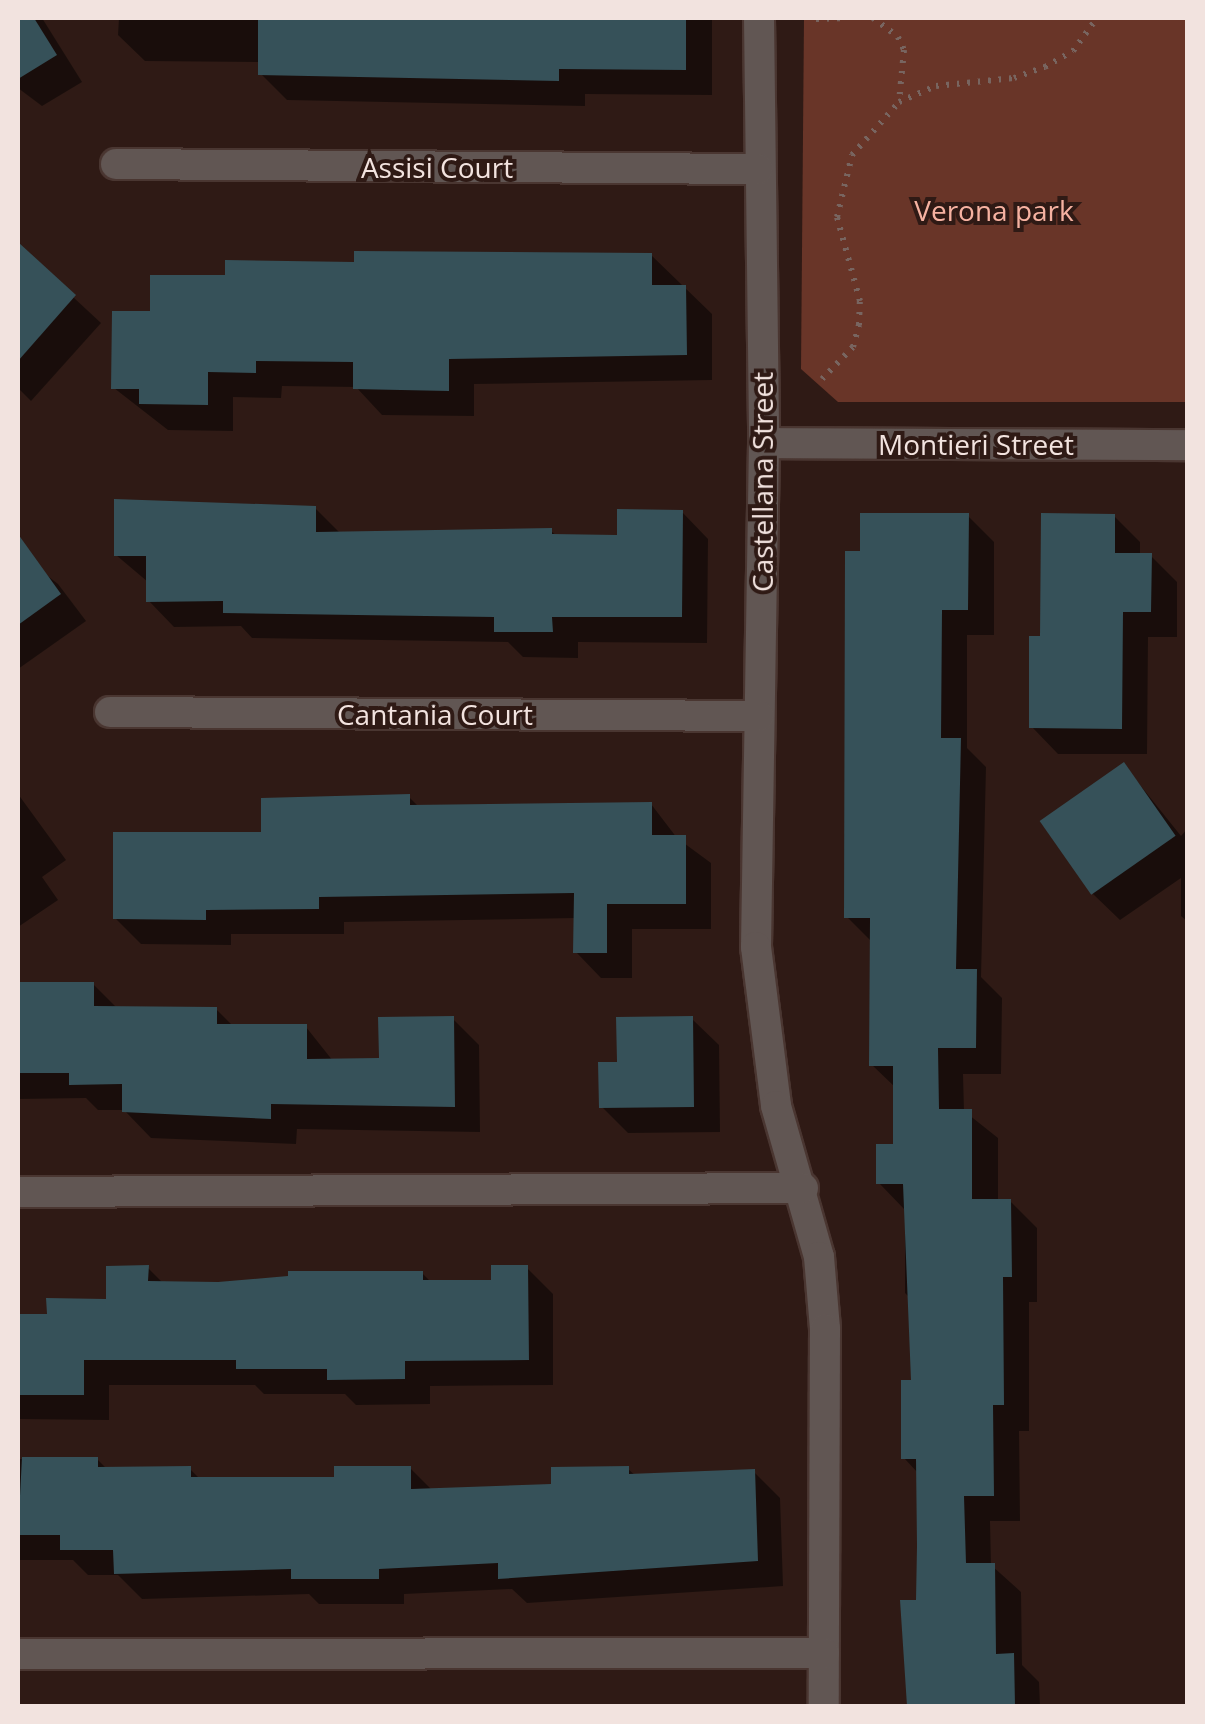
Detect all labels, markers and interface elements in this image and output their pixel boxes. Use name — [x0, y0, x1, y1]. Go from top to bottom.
street label: Assisi Court — [361, 150, 513, 184]
park label: Verona park — [914, 193, 1074, 227]
street label: Castellana Street — [745, 372, 779, 592]
street label: Montieri Street — [878, 427, 1074, 461]
street label: Cantania Court — [337, 697, 533, 731]

